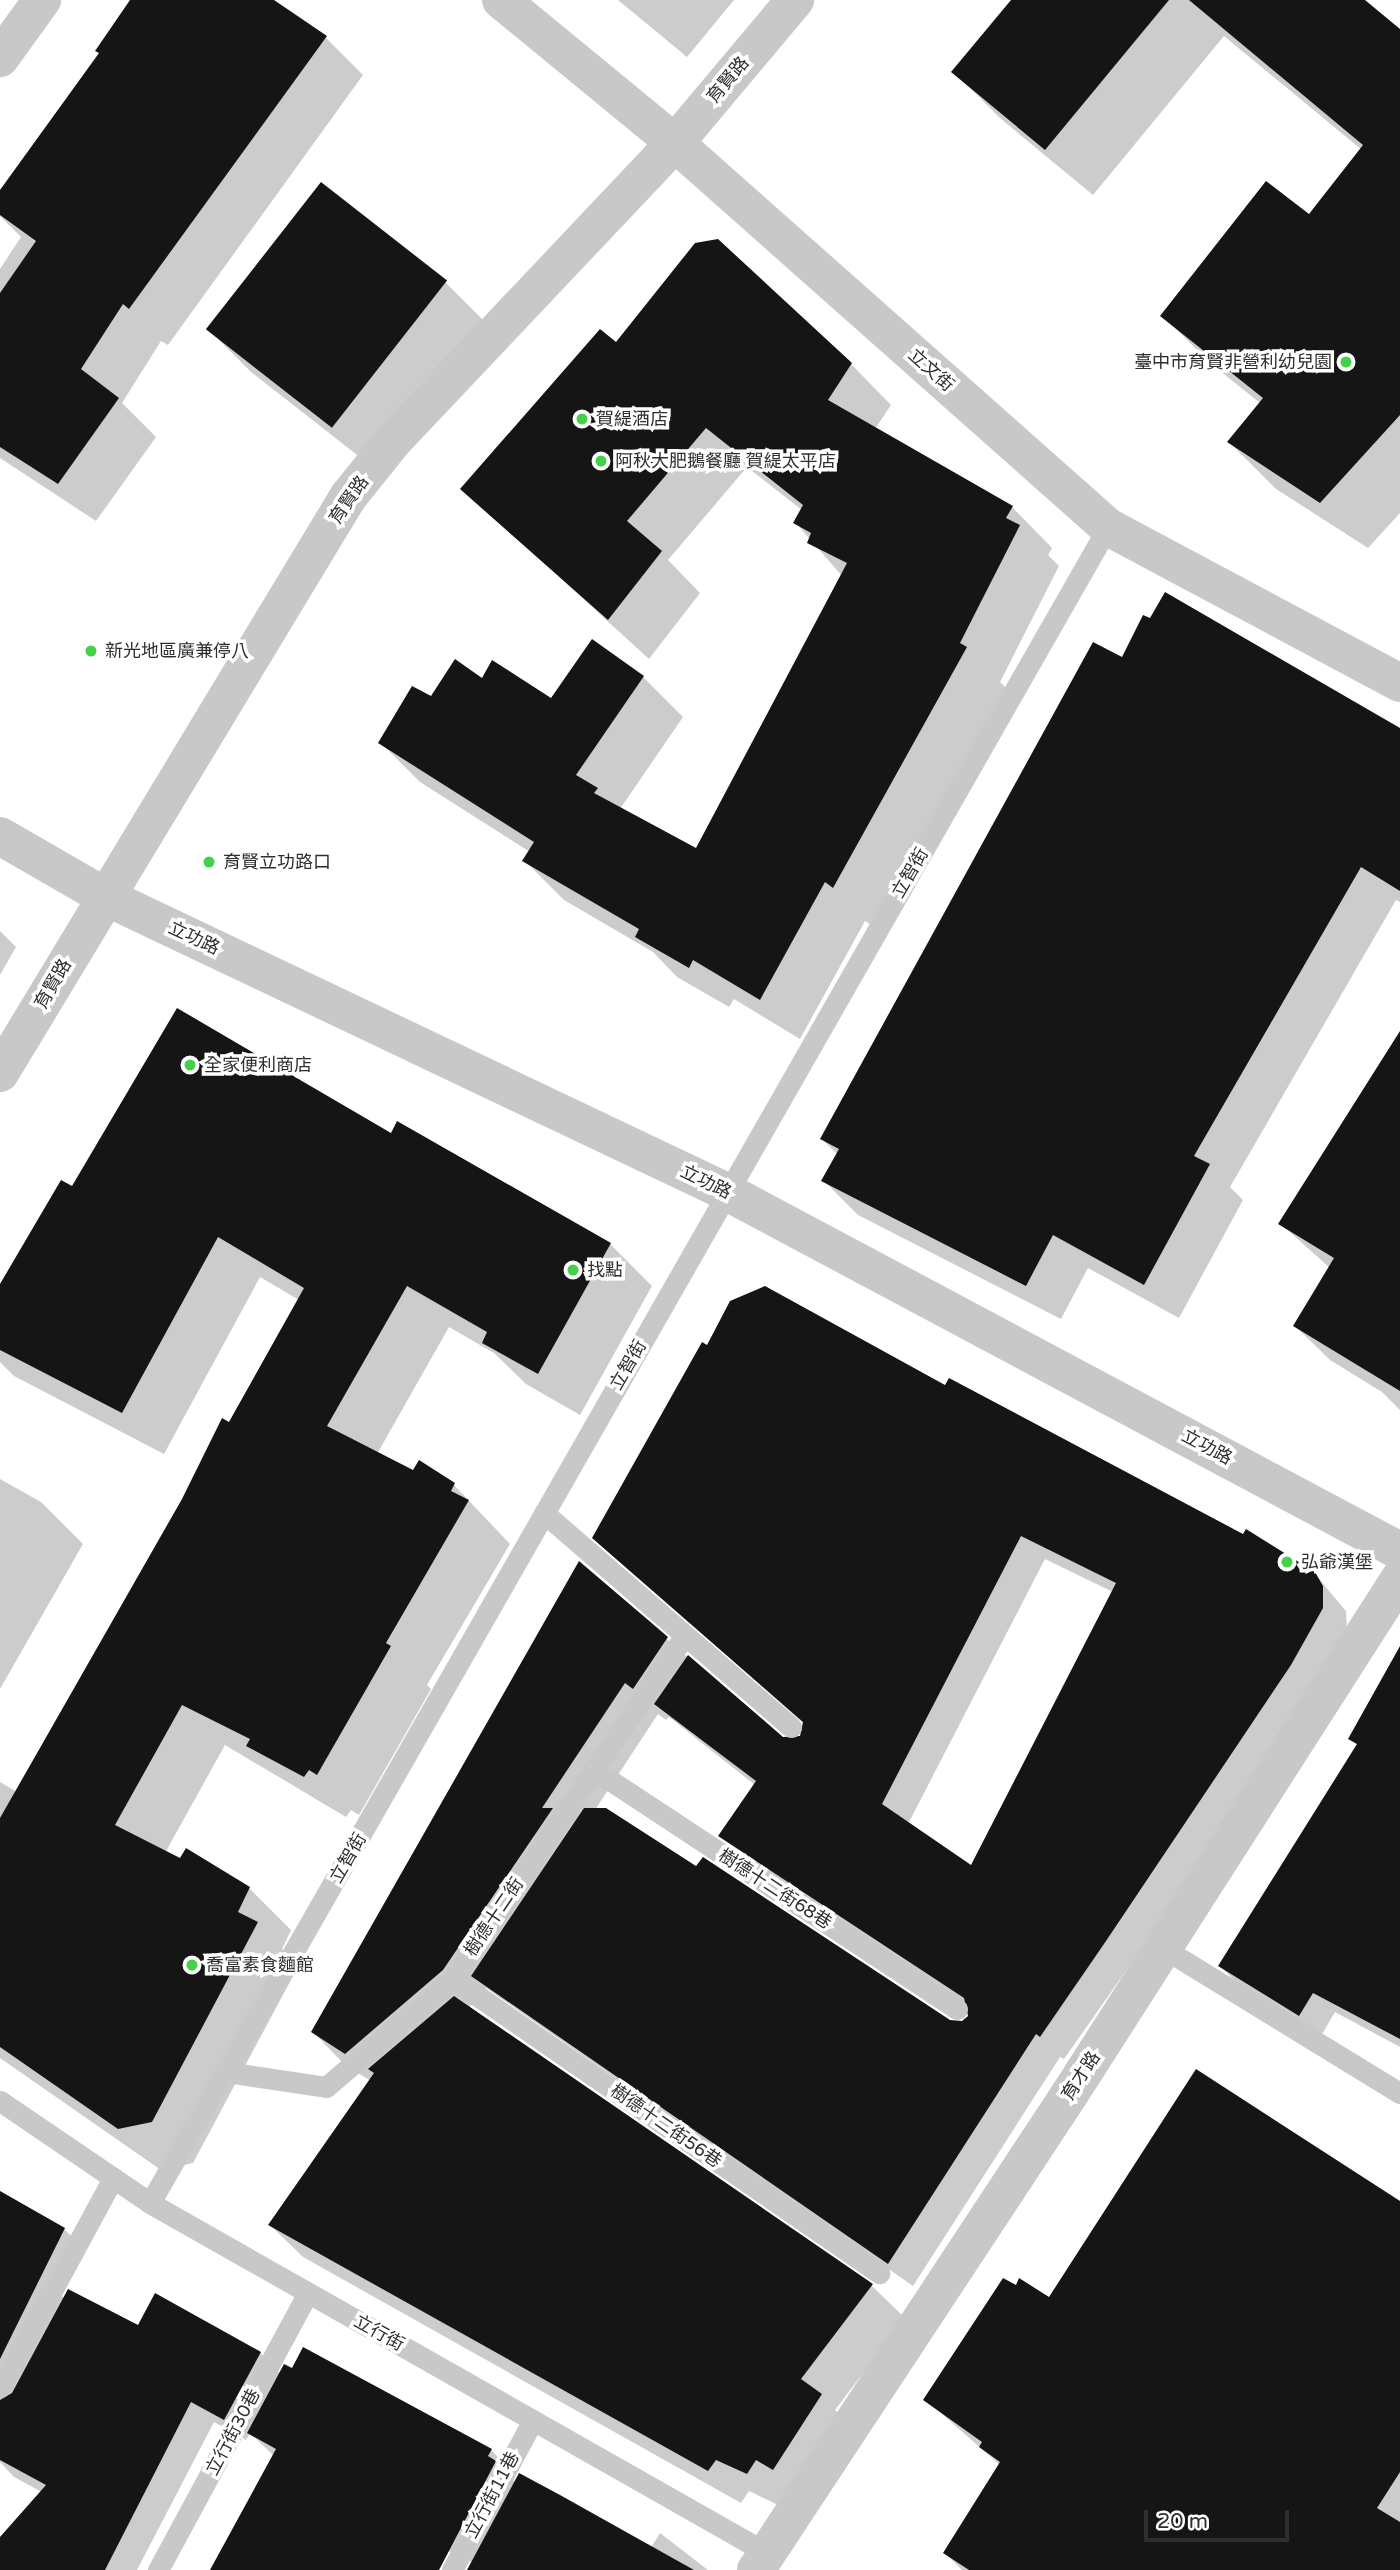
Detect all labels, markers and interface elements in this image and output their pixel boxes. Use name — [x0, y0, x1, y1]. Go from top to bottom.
street label: 育賢路 — [702, 52, 754, 108]
street label: 立文街 — [904, 344, 958, 396]
place label: 臺中市育賢非營利幼兒園 — [1134, 351, 1332, 373]
marker: 臺中市育賢非營利幼兒園 — [1338, 354, 1354, 370]
place label: 賀緹酒店 — [596, 408, 668, 430]
marker: 賀緹酒店 — [574, 411, 590, 427]
place label: 阿秋大肥鵝餐廳 賀緹太平店 — [615, 450, 836, 472]
marker: 阿秋大肥鵝餐廳 賀緹太平店 — [593, 453, 609, 469]
street label: 育賢路 — [325, 472, 373, 528]
place label: 新光地區廣兼停八 — [105, 640, 249, 662]
marker: 新光地區廣兼停八 — [83, 643, 99, 659]
street label: 立智街 — [887, 844, 933, 902]
place label: 育賢立功路口 — [223, 851, 331, 873]
marker: 育賢立功路口 — [201, 854, 217, 870]
street label: 立功路 — [165, 917, 223, 959]
street label: 育賢路 — [30, 955, 76, 1013]
place label: 全家便利商店 — [204, 1054, 312, 1076]
marker: 全家便利商店 — [182, 1057, 198, 1073]
street label: 立功路 — [677, 1160, 735, 1204]
place label: 找點 — [587, 1259, 623, 1281]
marker: 找點 — [565, 1262, 581, 1278]
street label: 立智街 — [605, 1336, 651, 1394]
street label: 立功路 — [1178, 1425, 1236, 1469]
place label: 弘爺漢堡 — [1301, 1551, 1373, 1573]
marker: 弘爺漢堡 — [1279, 1554, 1295, 1570]
street label: 立智街 — [325, 1829, 371, 1887]
street label: 樹德十二街68巷 — [714, 1844, 836, 1934]
street label: 樹德十二街 — [460, 1874, 528, 1960]
place label: 喬富素食麵館 — [206, 1954, 314, 1976]
marker: 喬富素食麵館 — [184, 1957, 200, 1973]
street label: 育才路 — [1057, 2047, 1105, 2105]
street label: 樹德十二街56巷 — [606, 2080, 726, 2172]
street label: 立行街 — [350, 2310, 408, 2356]
street label: 立行街30巷 — [201, 2385, 265, 2479]
street label: 立行街11巷 — [460, 2448, 524, 2542]
scale bar — [1148, 2496, 1293, 2540]
text: 20 m — [1157, 2509, 1208, 2534]

